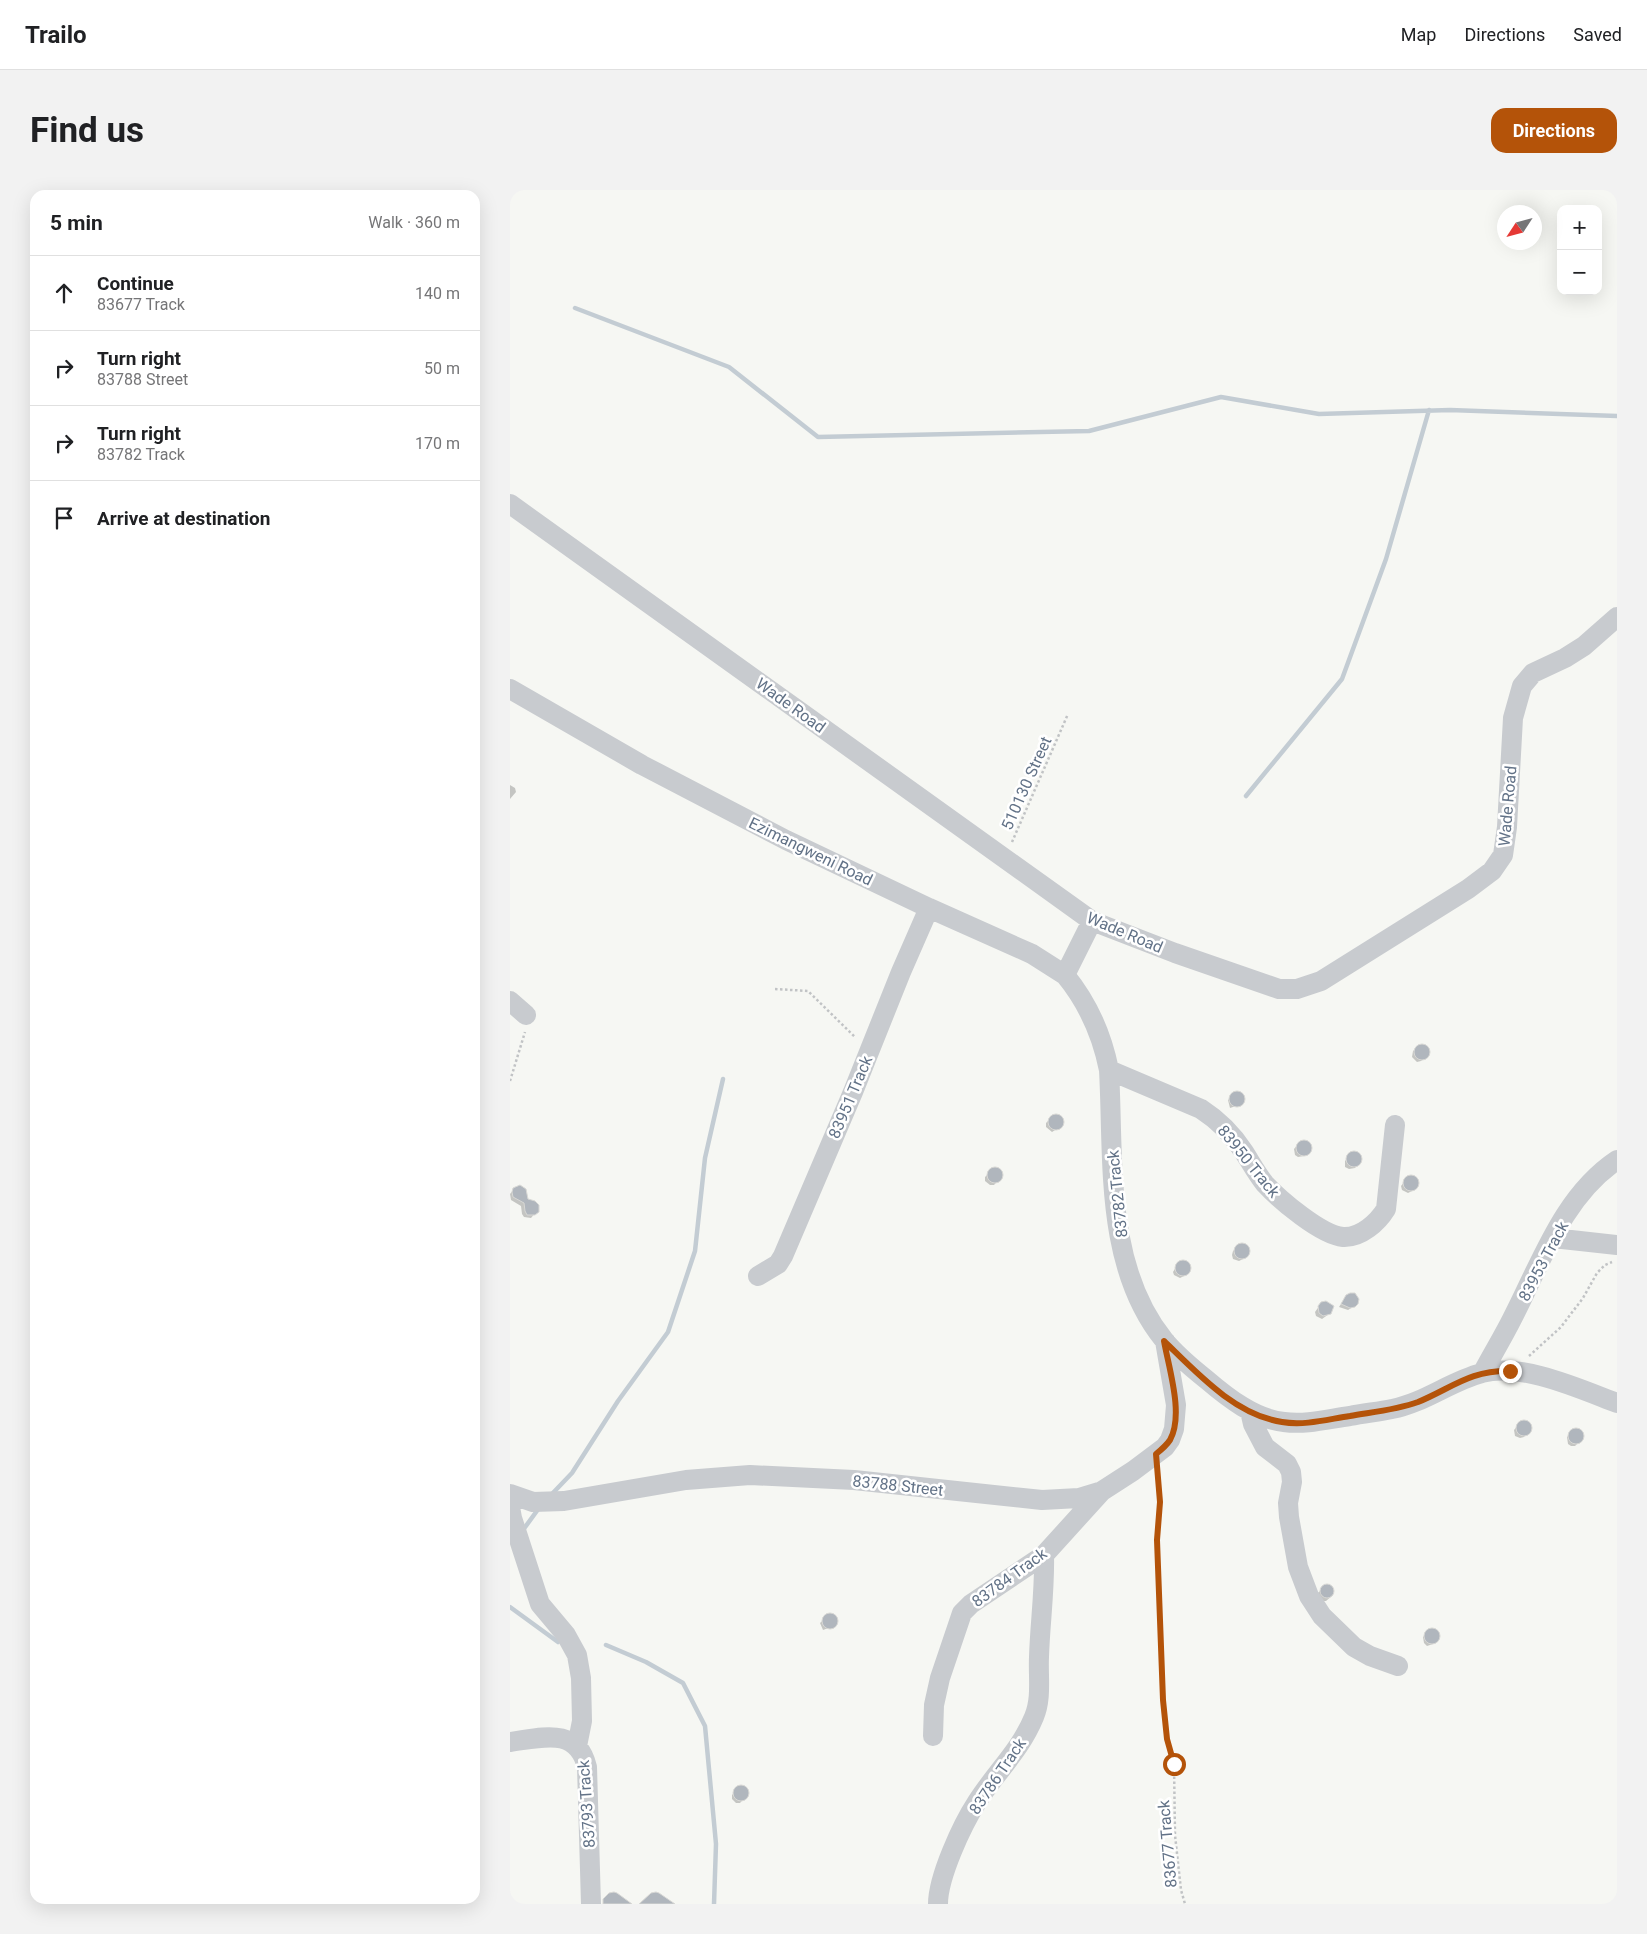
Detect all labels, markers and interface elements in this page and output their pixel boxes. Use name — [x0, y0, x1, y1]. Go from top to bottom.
text: Trailo — [25, 21, 87, 49]
text: Map — [1401, 24, 1436, 45]
text: Directions — [1464, 24, 1545, 45]
text: Saved — [1573, 24, 1622, 45]
button: Directions — [1491, 108, 1617, 153]
text: Find us — [30, 110, 144, 151]
north arrow — [1497, 205, 1542, 250]
map controls — [1557, 205, 1602, 295]
button: + — [1557, 205, 1602, 250]
text: 5 min — [50, 211, 103, 235]
text: Walk · 360 m — [368, 213, 460, 232]
button: − — [1557, 250, 1602, 295]
text: Continue — [97, 272, 174, 295]
icon: ahead — [50, 279, 78, 307]
text: 140 m — [415, 284, 460, 303]
text: 83677 Track — [97, 295, 185, 314]
text: Turn right — [97, 347, 181, 370]
icon: right — [50, 354, 78, 382]
text: 50 m — [424, 359, 460, 378]
text: 83788 Street — [97, 370, 188, 389]
text: Turn right — [97, 422, 181, 445]
icon: right — [50, 429, 78, 457]
text: 170 m — [415, 434, 460, 453]
text: 83782 Track — [97, 445, 185, 464]
icon: arrive — [50, 504, 78, 532]
text: Arrive at destination — [97, 507, 270, 530]
street label: Wade Road — [752, 674, 829, 737]
street label: 510130 Street — [997, 734, 1056, 833]
street label: Wade Road — [1495, 765, 1520, 847]
street label: Ezimangweni Road — [746, 813, 876, 890]
street label: Wade Road — [1084, 908, 1166, 957]
street label: 83951 Track — [825, 1052, 877, 1141]
street label: 83950 Track — [1214, 1121, 1284, 1202]
street label: 83782 Track — [1103, 1148, 1132, 1239]
street label: 83953 Track — [1514, 1217, 1573, 1304]
route end — [1499, 1360, 1522, 1383]
street label: 83788 Street — [852, 1471, 944, 1500]
street label: 83784 Track — [968, 1543, 1051, 1611]
street label: 83786 Track — [965, 1734, 1030, 1818]
route start — [1163, 1753, 1186, 1776]
street label: 83793 Track — [574, 1759, 599, 1848]
street label: 83677 Track — [1154, 1798, 1181, 1889]

